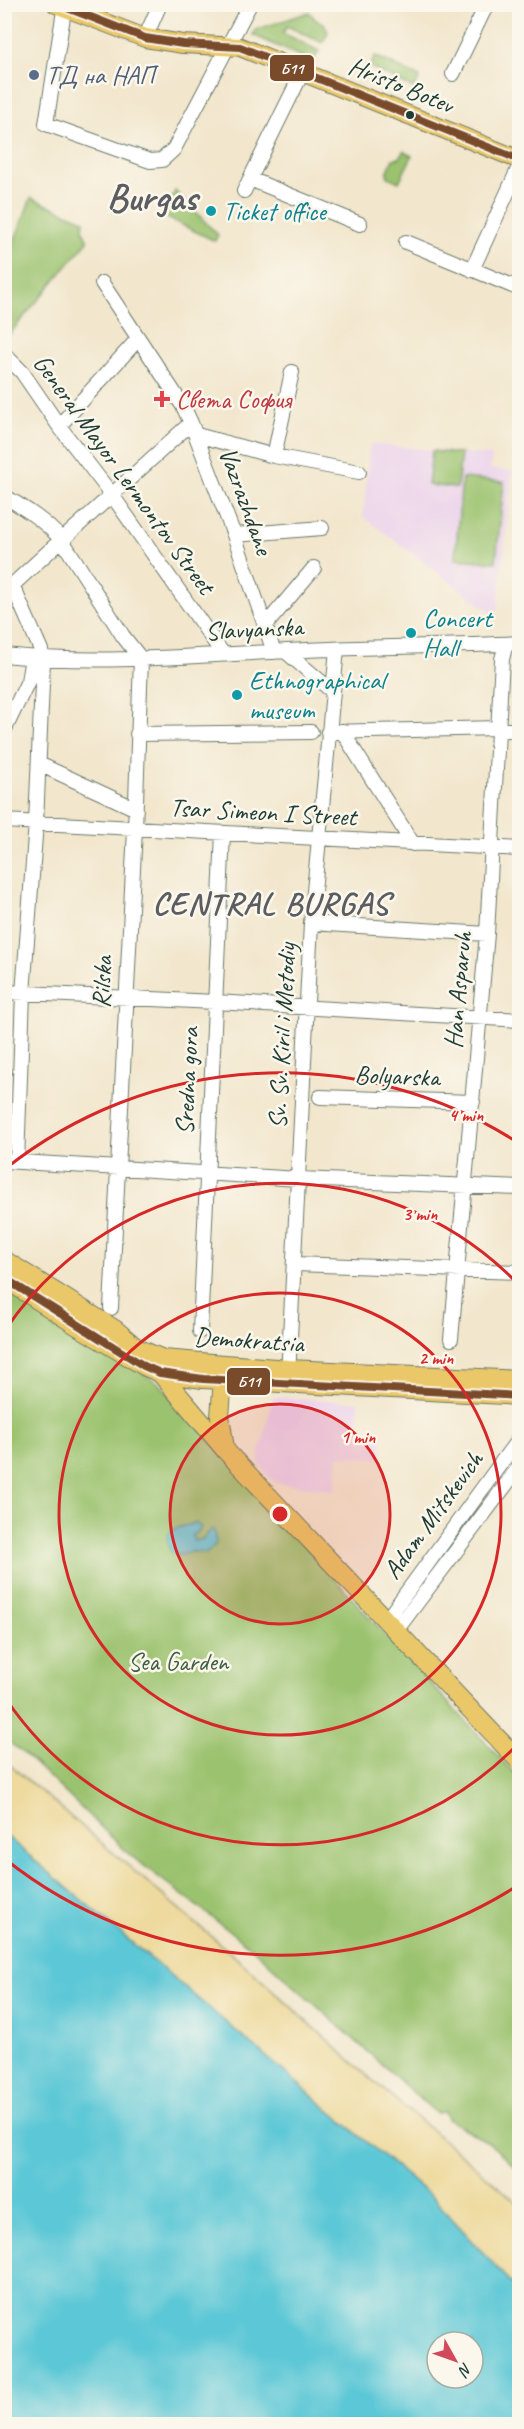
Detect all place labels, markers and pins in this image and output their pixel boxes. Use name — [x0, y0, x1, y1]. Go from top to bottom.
place label: ТД на НАП — [46, 59, 159, 92]
marker: ТД на НАП — [27, 68, 41, 82]
unlabelled marker — [404, 109, 416, 121]
place label: Ticket office — [223, 195, 328, 228]
marker: Ticket office — [204, 204, 218, 218]
place label: Света София — [176, 383, 293, 416]
marker: Света София — [153, 390, 171, 408]
place label: Concert Hall — [423, 602, 494, 665]
marker: Concert Hall — [404, 626, 418, 640]
place label: Ethnographical museum — [249, 664, 389, 727]
marker: Ethnographical museum — [230, 688, 244, 702]
centre of rings — [270, 1504, 290, 1524]

